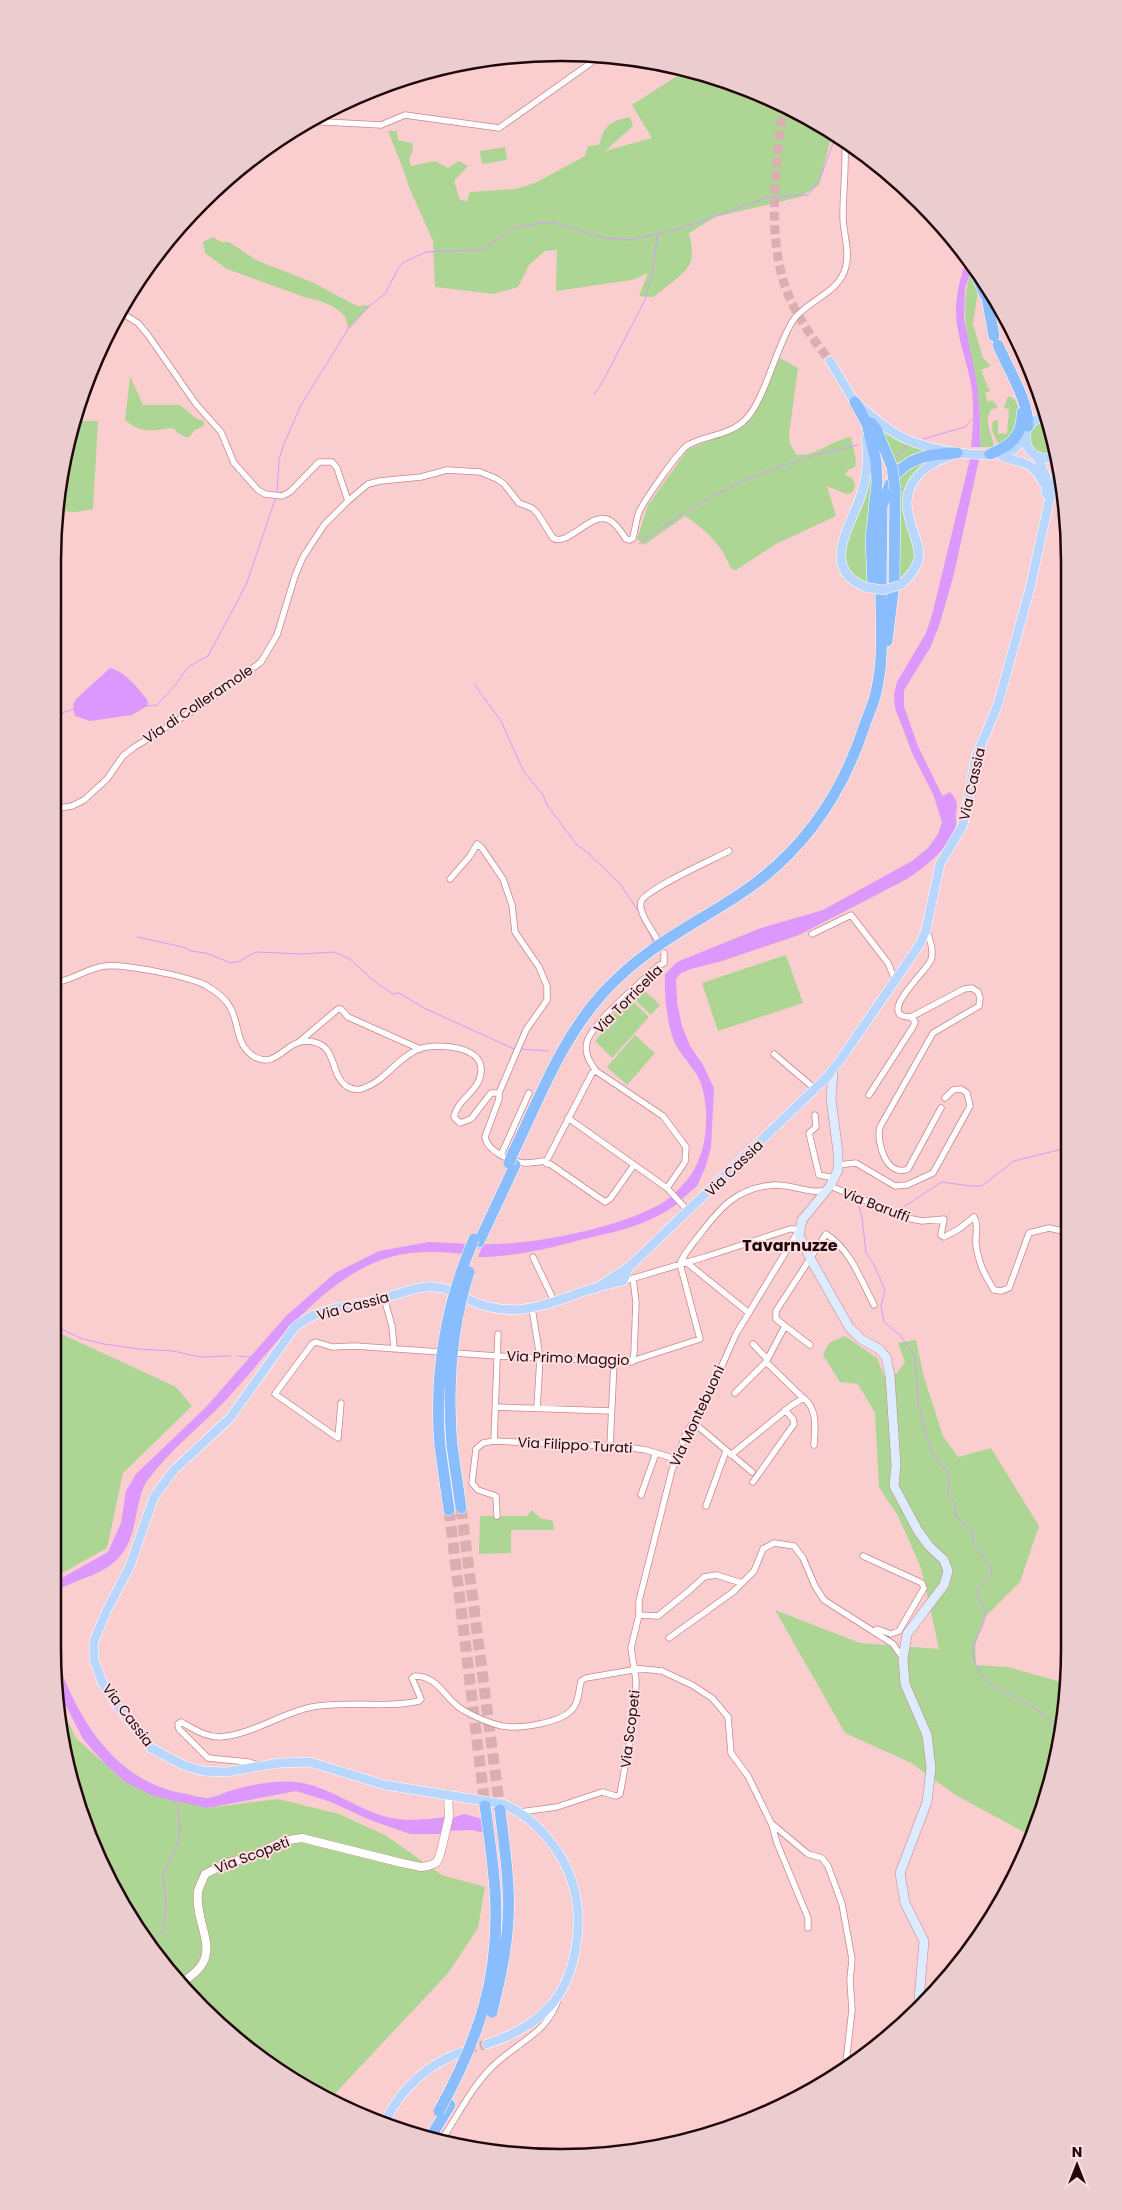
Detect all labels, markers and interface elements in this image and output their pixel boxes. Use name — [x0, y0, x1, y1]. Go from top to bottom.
street label: Via di Colleramole — [139, 660, 257, 748]
street label: Via Cassia — [954, 746, 990, 822]
street label: Via Torricella — [589, 960, 667, 1038]
street label: Via Cassia — [700, 1135, 768, 1201]
street label: Via Baruffi — [839, 1183, 913, 1227]
district label: Tavarnuzze — [742, 1234, 838, 1257]
street label: Via Cassia — [315, 1287, 391, 1325]
street label: Via Primo Maggio — [506, 1346, 630, 1370]
street label: Via Montebuoni — [665, 1362, 729, 1470]
street label: Via Filippo Turati — [517, 1432, 633, 1458]
street label: Via Cassia — [98, 1679, 158, 1751]
street label: Via Scopeti — [615, 1689, 645, 1769]
street label: Via Scopeti — [212, 1832, 292, 1878]
north arrow — [1052, 2140, 1102, 2190]
text: N — [1072, 2142, 1082, 2162]

